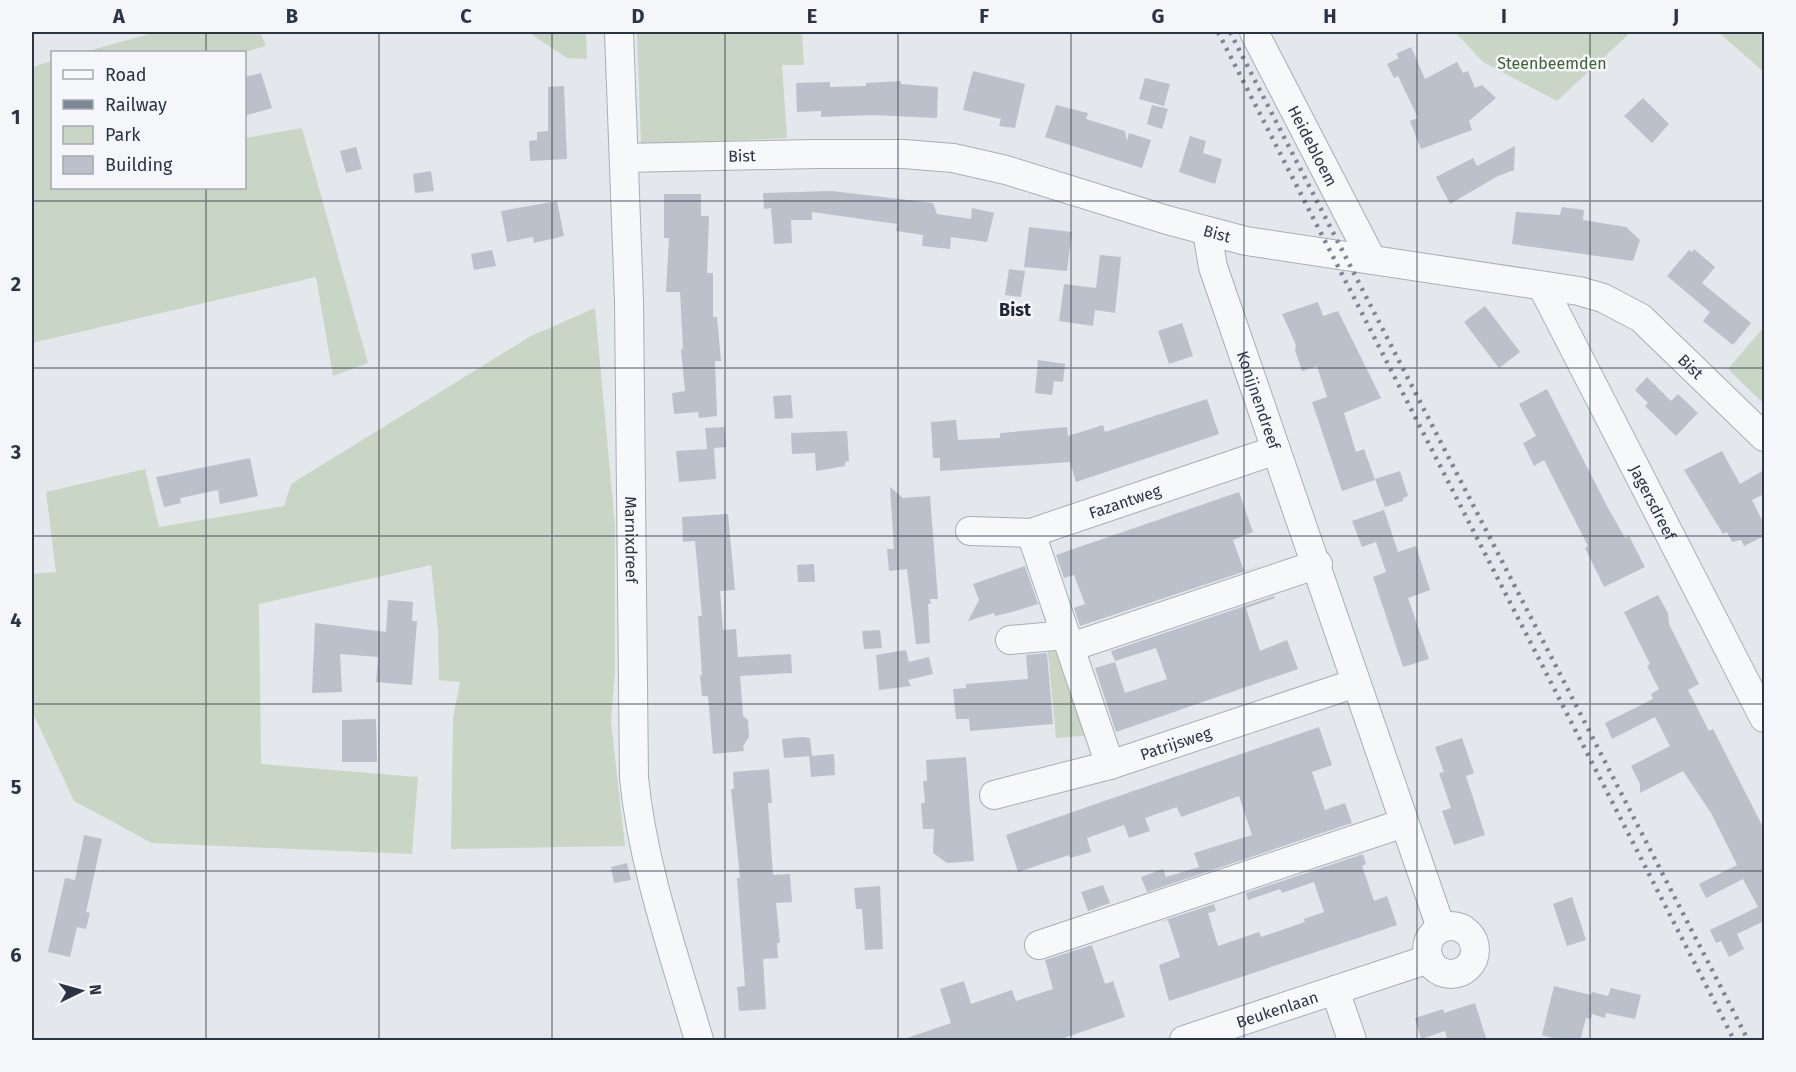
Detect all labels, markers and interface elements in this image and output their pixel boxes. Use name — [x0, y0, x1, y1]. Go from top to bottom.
text: A — [112, 4, 126, 28]
text: B — [286, 4, 298, 28]
text: C — [460, 4, 472, 28]
text: D — [631, 4, 645, 28]
text: E — [807, 4, 817, 28]
text: F — [979, 4, 989, 28]
text: G — [1152, 4, 1164, 28]
text: H — [1323, 4, 1337, 28]
text: I — [1501, 4, 1507, 28]
text: J — [1672, 4, 1679, 28]
legend — [51, 51, 246, 189]
park label: Steenbeemden — [1497, 54, 1607, 73]
text: Road — [105, 64, 147, 86]
text: Railway — [105, 94, 167, 116]
street label: Heidebloem — [1284, 102, 1341, 190]
text: 1 — [11, 105, 21, 129]
text: Park — [105, 124, 141, 146]
street label: Bist — [728, 146, 756, 166]
text: Building — [105, 154, 173, 176]
street label: Bist — [1201, 221, 1233, 247]
text: 2 — [11, 272, 21, 296]
district label: Bist — [999, 299, 1032, 321]
street label: Konijnendreef — [1233, 348, 1285, 453]
street label: Bist — [1674, 350, 1707, 383]
text: 3 — [10, 440, 21, 464]
street label: Jagersdreef — [1625, 462, 1681, 545]
street label: Fazantweg — [1086, 481, 1164, 523]
street label: Marnixdreef — [621, 496, 641, 585]
text: 4 — [10, 608, 22, 632]
street label: Patrijsweg — [1138, 723, 1215, 764]
text: 5 — [11, 775, 22, 799]
text: 6 — [10, 943, 22, 967]
north arrow — [51, 961, 111, 1021]
text: N — [86, 984, 105, 996]
street label: Beukenlaan — [1234, 987, 1321, 1032]

